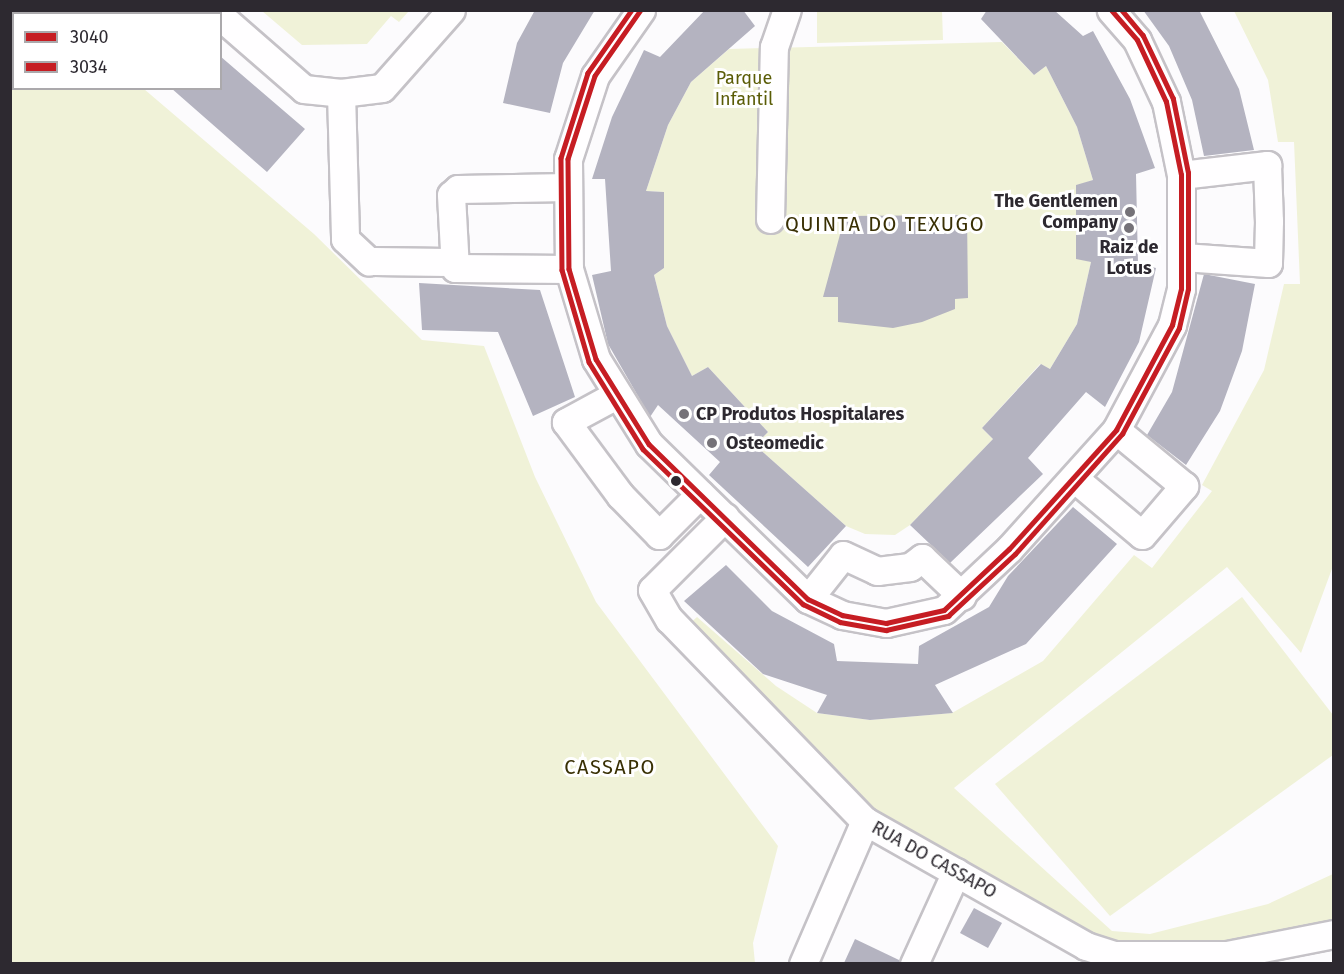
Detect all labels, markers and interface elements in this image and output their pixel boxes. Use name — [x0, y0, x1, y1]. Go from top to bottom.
legend — [12, 12, 222, 90]
text: 3040 — [70, 26, 109, 48]
text: 3034 — [70, 56, 107, 78]
park label: Parque Infantil — [715, 68, 773, 110]
place label: The Gentlemen Company — [994, 191, 1118, 234]
marker: The Gentlemen Company — [1123, 205, 1137, 219]
district label: QUINTA DO TEXUGO — [785, 212, 985, 236]
marker: Raiz de Lotus — [1122, 221, 1136, 235]
place label: Raiz de Lotus — [1099, 237, 1159, 280]
place label: CP Produtos Hospitalares — [696, 403, 904, 425]
marker: CP Produtos Hospitalares — [677, 407, 691, 421]
place label: Osteomedic — [726, 432, 824, 454]
marker: Osteomedic — [703, 434, 721, 452]
unlabelled marker — [670, 475, 682, 487]
district label: CASSAPO — [564, 755, 656, 779]
street label: RUA DO CASSAPO — [868, 817, 1000, 903]

